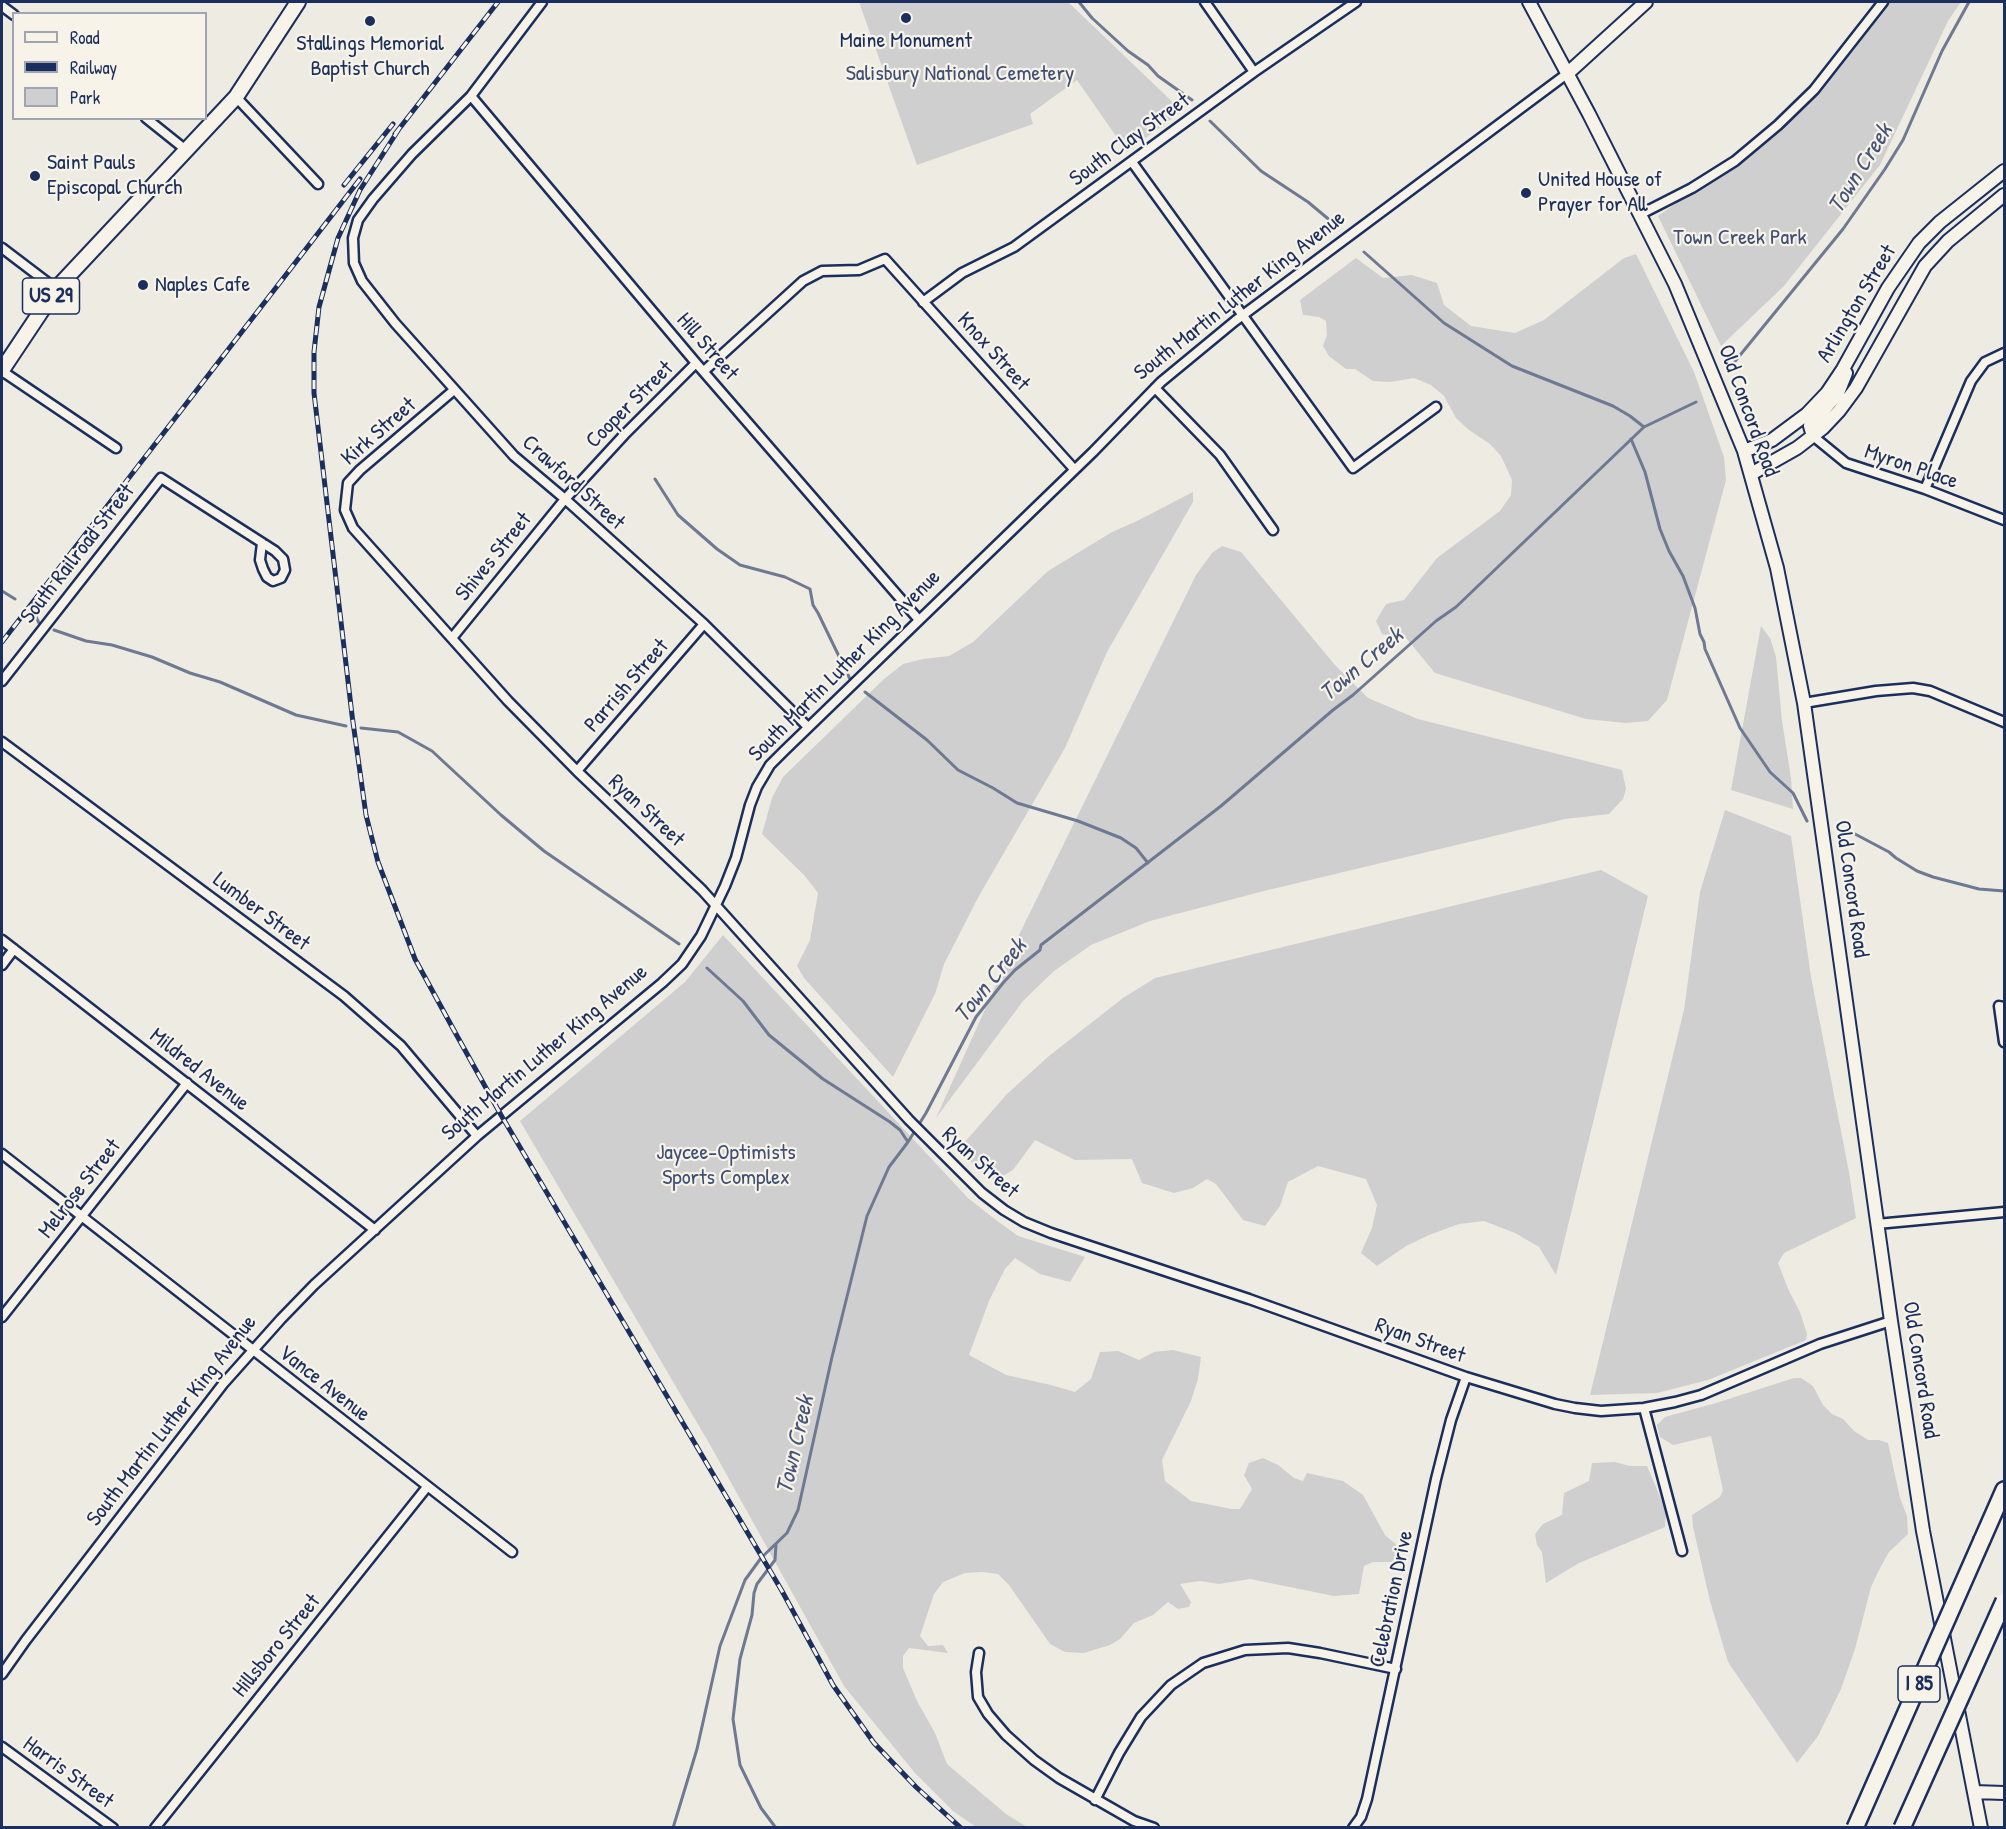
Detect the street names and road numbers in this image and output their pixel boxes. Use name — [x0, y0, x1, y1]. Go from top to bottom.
street label: South Clay Street — [1065, 88, 1195, 192]
street label: South Martin Luther King Avenue — [1129, 205, 1351, 387]
street label: Arlington Street — [1812, 240, 1902, 368]
road number: US 29 — [22, 278, 80, 314]
street label: Knox Street — [951, 307, 1035, 397]
street label: Hill Street — [670, 308, 744, 386]
street label: Old Concord Road — [1712, 342, 1784, 480]
street label: Cooper Street — [581, 356, 679, 454]
street label: Kirk Street — [336, 392, 422, 472]
street label: Crawford Street — [516, 430, 630, 536]
street label: Myron Place — [1861, 439, 1961, 495]
street label: South Railroad Street — [15, 479, 141, 629]
street label: Shives Street — [450, 507, 538, 607]
street label: South Martin Luther King Avenue — [744, 565, 946, 767]
street label: Parrish Street — [579, 634, 675, 738]
street label: Ryan Street — [603, 769, 689, 853]
street label: Old Concord Road — [1828, 819, 1874, 959]
street label: Lumber Street — [207, 867, 315, 957]
street label: South Martin Luther King Avenue — [437, 959, 653, 1147]
street label: Mildred Avenue — [144, 1023, 254, 1117]
street label: Ryan Street — [936, 1122, 1024, 1204]
street label: Melrose Street — [33, 1134, 127, 1244]
street label: Old Concord Road — [1896, 1300, 1944, 1440]
street label: South Martin Luther King Avenue — [81, 1310, 263, 1532]
street label: Ryan Street — [1371, 1312, 1469, 1370]
street label: Vance Avenue — [273, 1340, 375, 1428]
street label: Celebration Drive — [1365, 1528, 1419, 1670]
street label: Hillsboro Street — [227, 1589, 327, 1703]
road number: I 85 — [1898, 1666, 1940, 1702]
street label: Harris Street — [18, 1731, 118, 1815]

